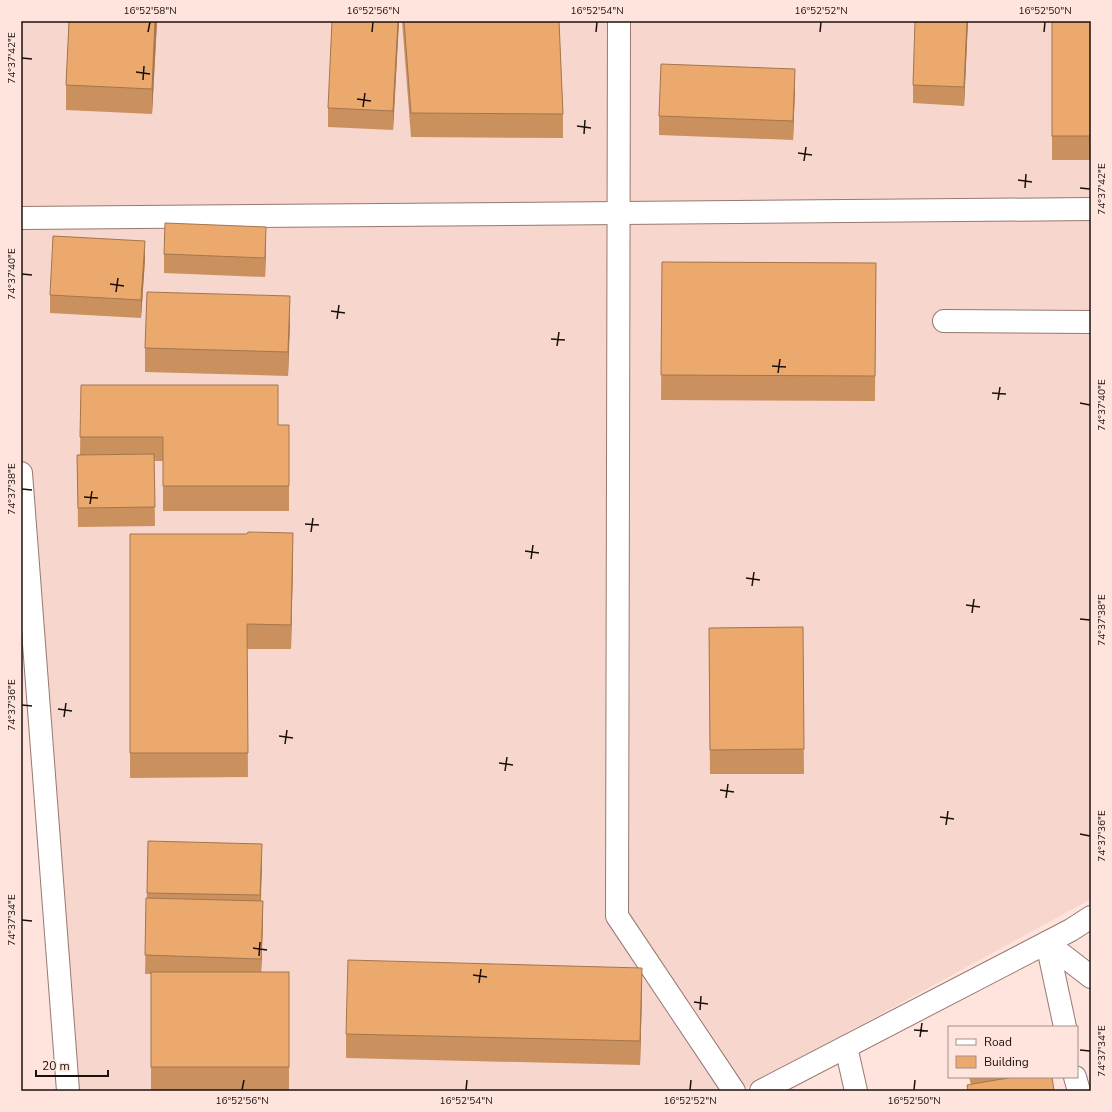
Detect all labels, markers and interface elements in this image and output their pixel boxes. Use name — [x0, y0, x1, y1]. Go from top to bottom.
text: 16°52'58"N — [123, 4, 177, 18]
text: 16°52'56"N — [346, 4, 400, 18]
text: 16°52'54"N — [570, 4, 624, 18]
text: 16°52'52"N — [794, 4, 848, 18]
text: 16°52'50"N — [1018, 4, 1072, 18]
text: 74°37'42"E — [5, 32, 19, 84]
text: 74°37'42"E — [1095, 163, 1109, 215]
text: 74°37'40"E — [5, 248, 19, 300]
text: 74°37'40"E — [1095, 379, 1109, 431]
text: 74°37'38"E — [5, 463, 19, 515]
text: 74°37'38"E — [1095, 594, 1109, 646]
text: 74°37'36"E — [5, 679, 19, 731]
text: 74°37'36"E — [1095, 810, 1109, 862]
text: 74°37'34"E — [5, 894, 19, 946]
text: 74°37'34"E — [1095, 1025, 1109, 1077]
legend — [948, 1026, 1078, 1078]
text: Road — [984, 1034, 1012, 1050]
scale bar — [36, 1052, 108, 1078]
text: Building — [984, 1054, 1029, 1070]
text: 20 m — [42, 1058, 70, 1074]
text: 16°52'56"N — [215, 1094, 269, 1108]
text: 16°52'54"N — [439, 1094, 493, 1108]
text: 16°52'52"N — [663, 1094, 717, 1108]
text: 16°52'50"N — [887, 1094, 941, 1108]

